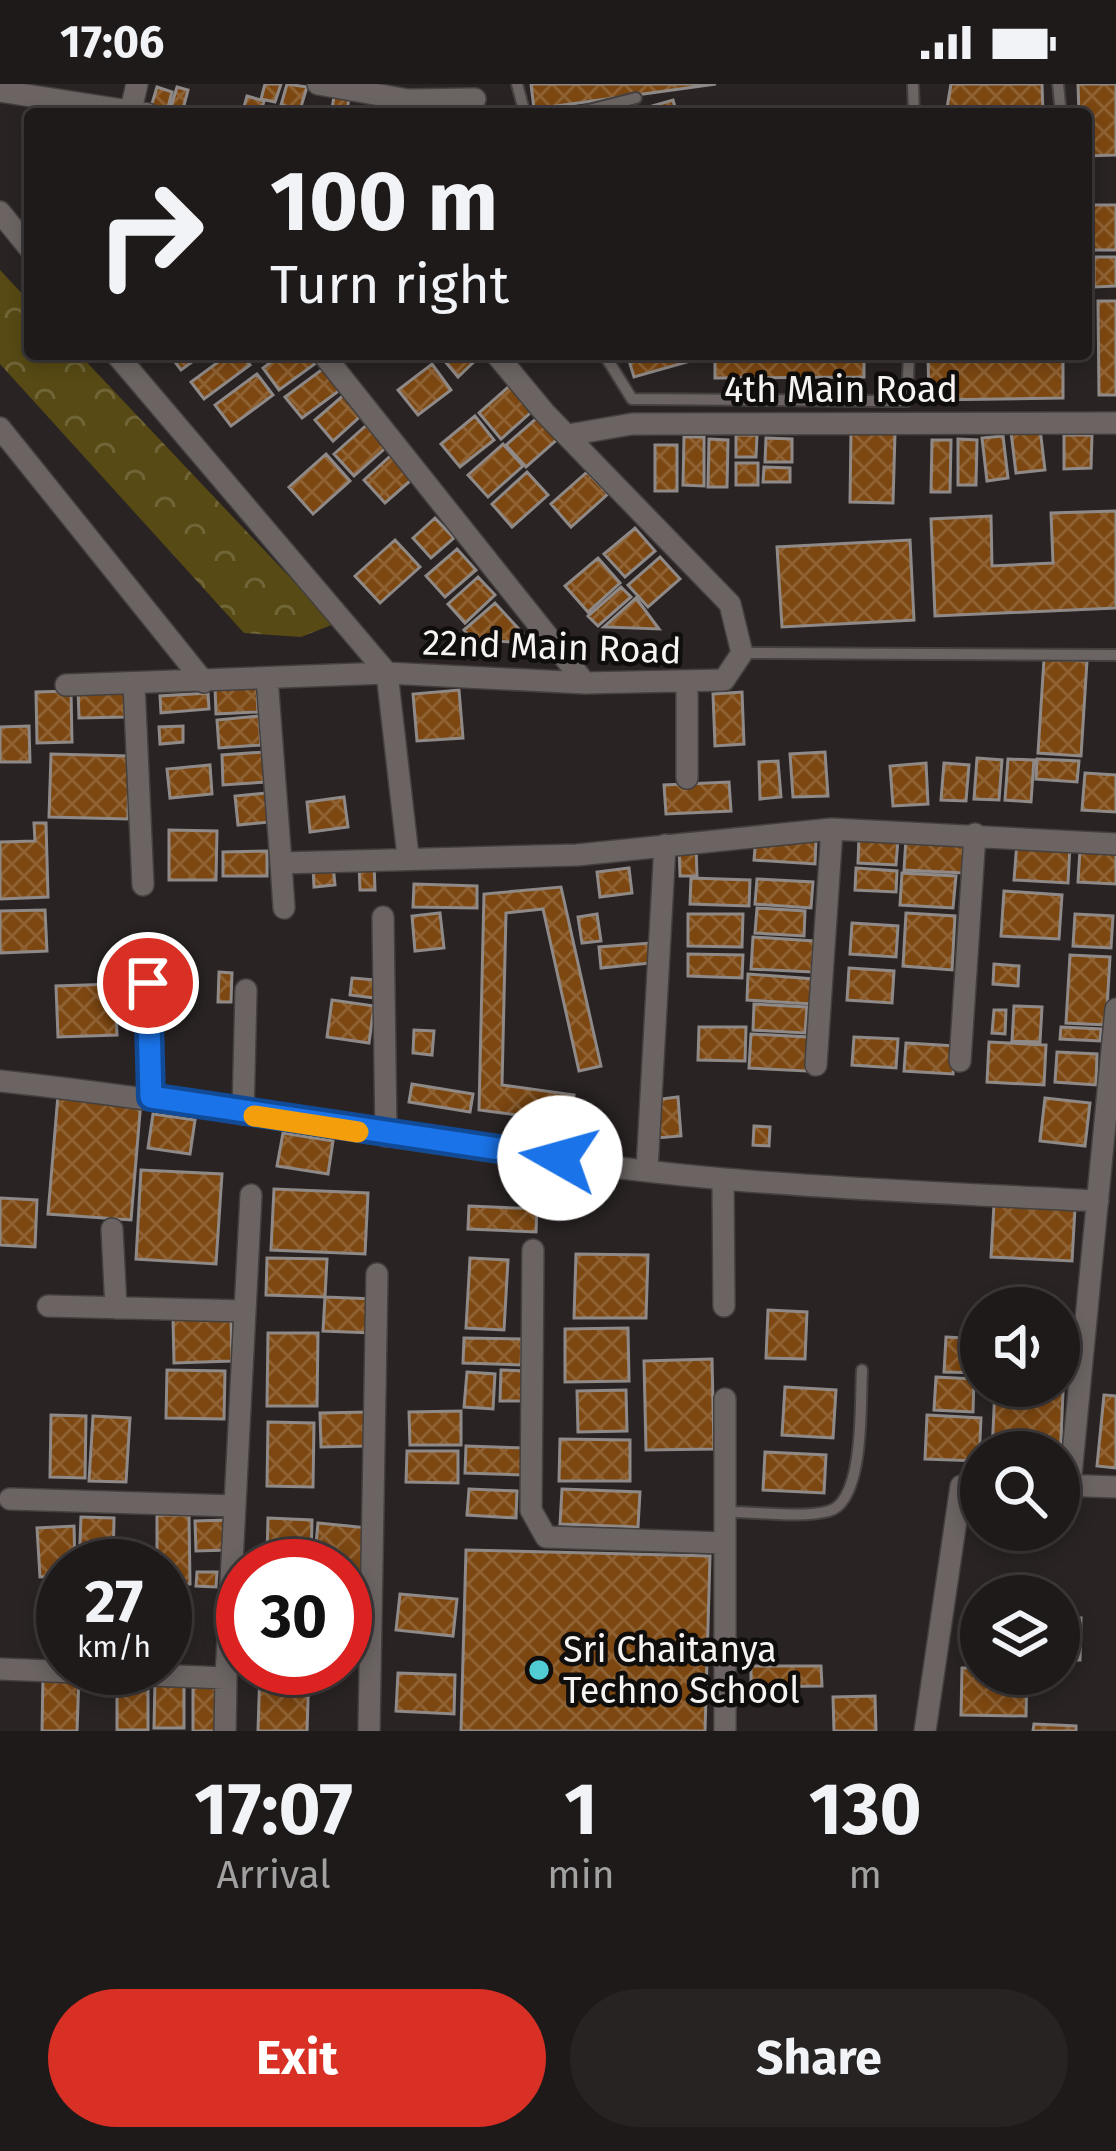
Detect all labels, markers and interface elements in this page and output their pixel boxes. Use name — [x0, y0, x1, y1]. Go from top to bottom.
text: 17:06 — [60, 15, 164, 69]
text: 100 m — [270, 151, 498, 252]
icon: right — [72, 156, 228, 312]
text: Turn right — [270, 253, 509, 317]
street label: 4th Main Road — [724, 368, 958, 412]
street label: 22nd Main Road — [422, 620, 682, 674]
pin — [97, 932, 199, 1034]
icon: arrive — [115, 950, 181, 1016]
position arrow — [497, 1095, 623, 1221]
map controls — [960, 1287, 1080, 1695]
button: sound — [960, 1287, 1080, 1407]
button: search — [960, 1431, 1080, 1551]
speed limit sign: 30 — [216, 1539, 372, 1695]
text: 27 — [85, 1566, 143, 1638]
button: layers — [960, 1575, 1080, 1695]
place label: Sri Chaitanya Techno School — [563, 1628, 800, 1713]
text: km/h — [77, 1629, 151, 1665]
marker: Sri Chaitanya Techno School — [526, 1657, 552, 1683]
text: 17:07 — [194, 1767, 353, 1853]
text: 1 — [564, 1767, 598, 1853]
text: 130 — [809, 1767, 922, 1853]
text: Arrival — [216, 1852, 331, 1898]
text: min — [547, 1852, 615, 1898]
text: m — [849, 1852, 882, 1898]
button: Exit — [48, 1989, 546, 2127]
button: Share — [570, 1989, 1068, 2127]

